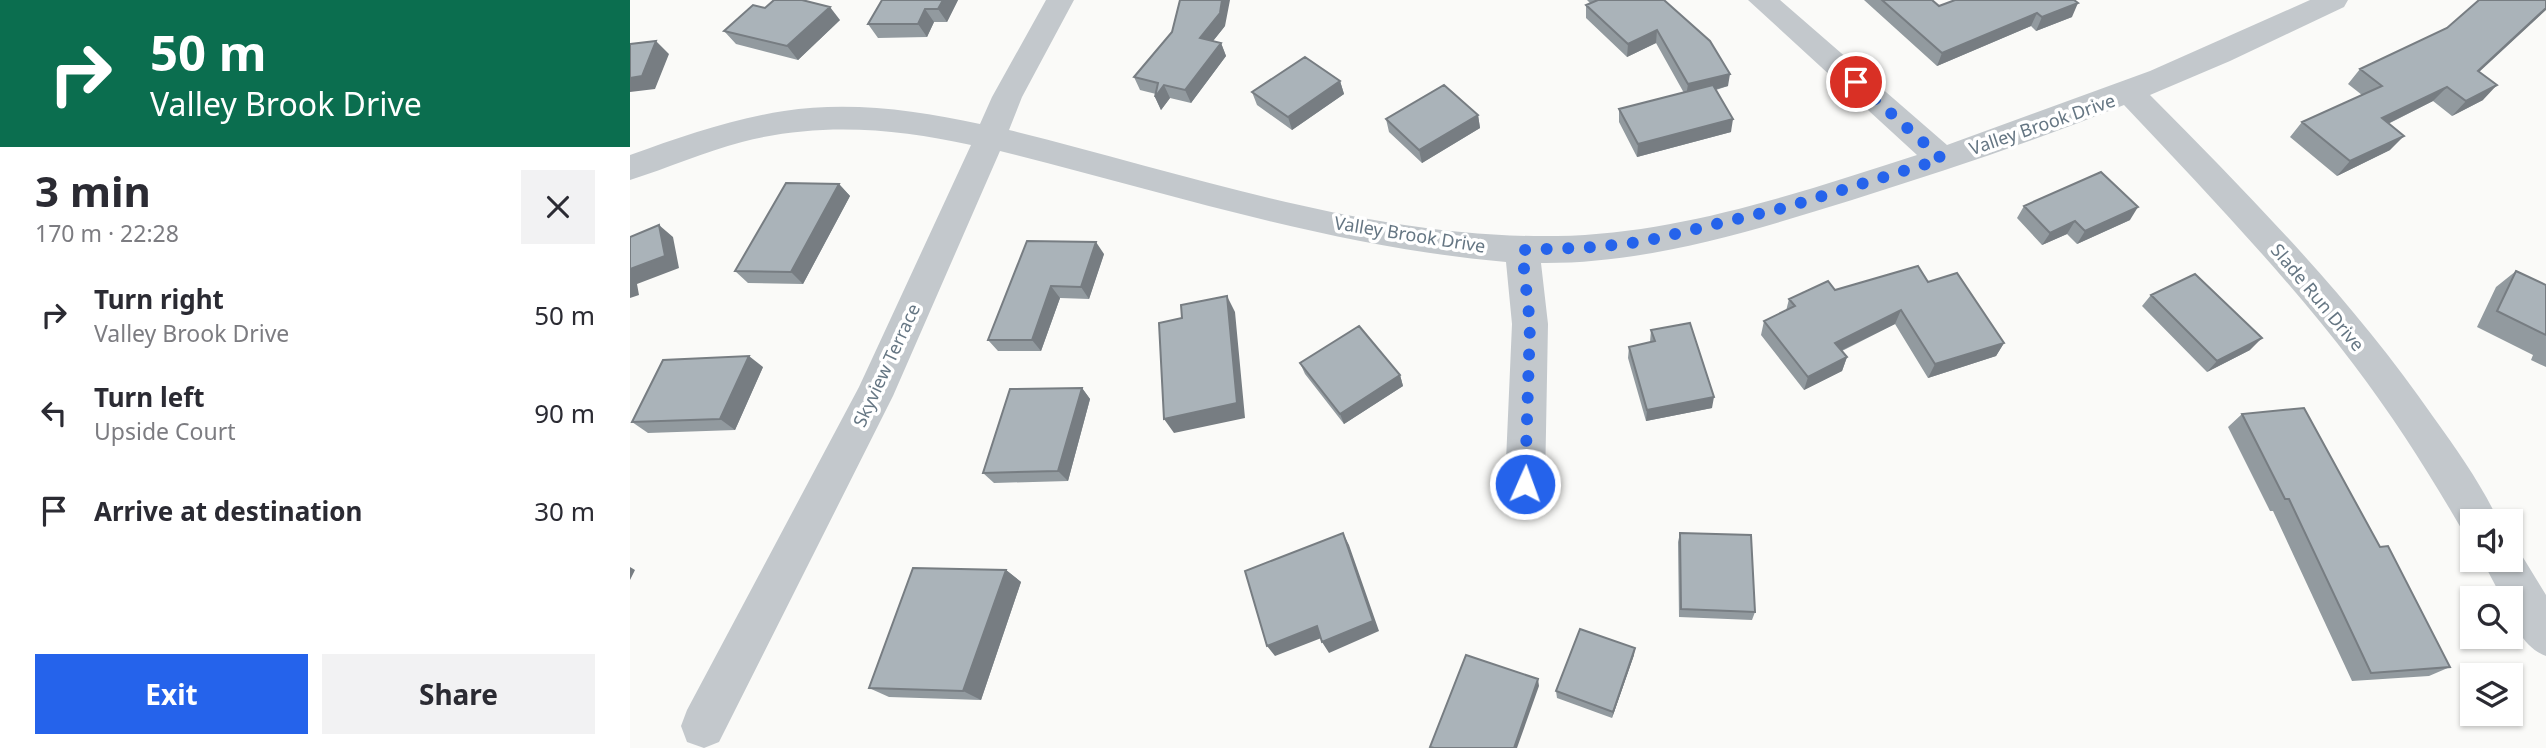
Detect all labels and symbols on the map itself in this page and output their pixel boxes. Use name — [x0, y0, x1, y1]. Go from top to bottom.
pin — [1826, 52, 1886, 112]
street label: Valley Brook Drive — [1966, 88, 2118, 160]
street label: Valley Brook Drive — [1333, 210, 1487, 258]
street label: Slade Run Drive — [2266, 238, 2370, 356]
street label: Skyview Terrace — [847, 299, 925, 431]
position arrow — [1488, 447, 1562, 521]

